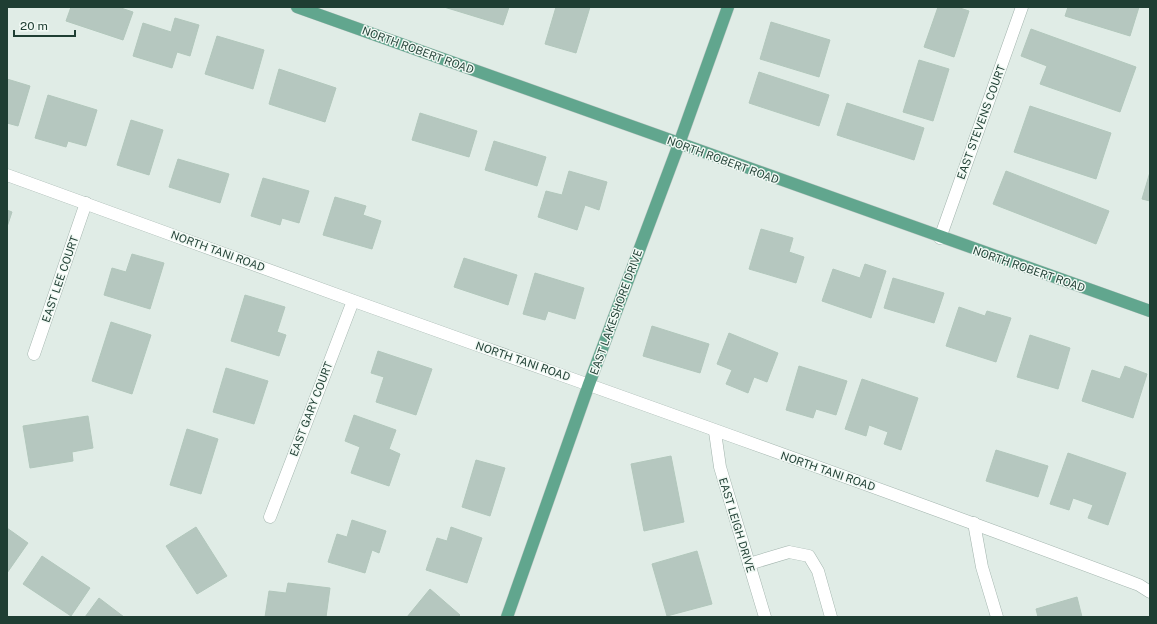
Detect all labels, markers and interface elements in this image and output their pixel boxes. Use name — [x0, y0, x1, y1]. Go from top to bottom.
scale bar — [14, 12, 75, 38]
text: 20 m — [20, 19, 48, 33]
street label: NORTH ROBERT ROAD — [360, 24, 476, 76]
street label: EAST STEVENS COURT — [955, 63, 1008, 181]
street label: NORTH ROBERT ROAD — [665, 134, 781, 186]
street label: NORTH TANI ROAD — [169, 228, 267, 274]
street label: EAST LEE COURT — [40, 234, 81, 324]
street label: NORTH ROBERT ROAD — [971, 244, 1087, 294]
street label: EAST LAKESHORE DRIVE — [588, 247, 644, 376]
street label: NORTH TANI ROAD — [474, 339, 572, 383]
street label: EAST GARY COURT — [287, 360, 335, 458]
street label: NORTH TANI ROAD — [779, 449, 877, 493]
street label: EAST LEIGH DRIVE — [717, 476, 757, 574]

